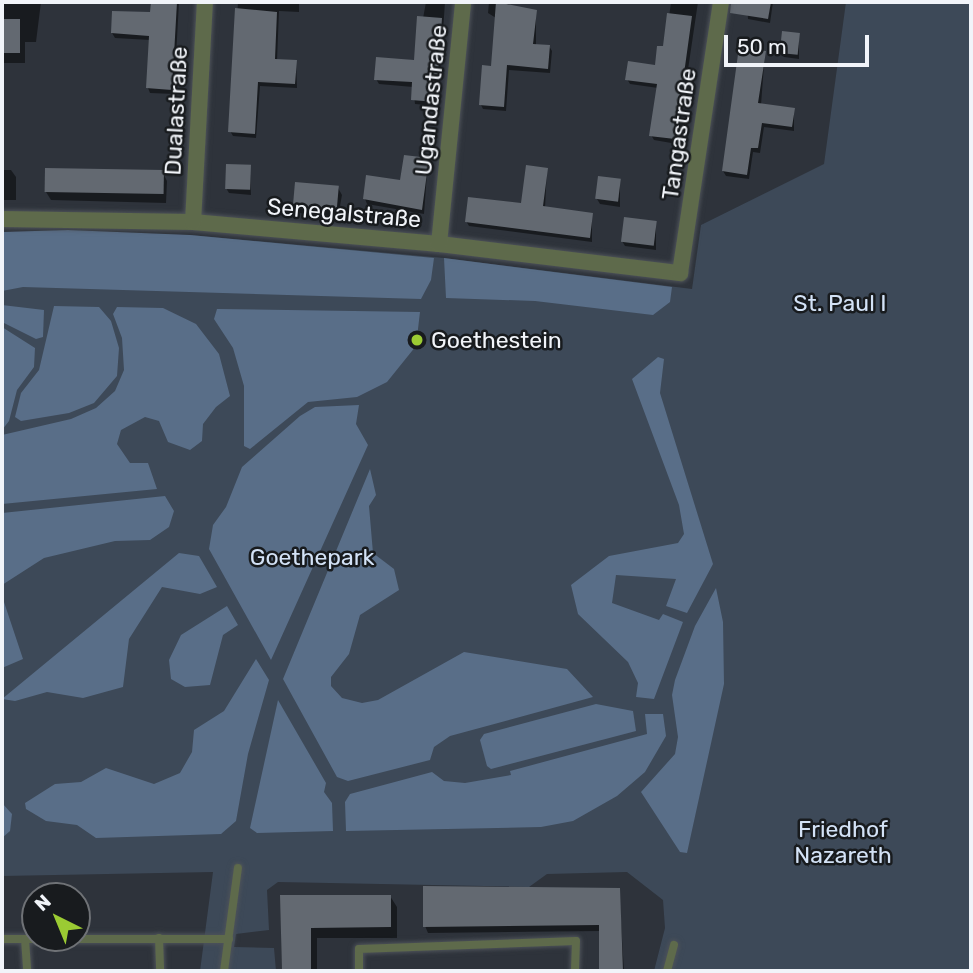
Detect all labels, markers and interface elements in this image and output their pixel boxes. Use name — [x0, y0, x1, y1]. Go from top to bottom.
scale bar — [728, 21, 873, 65]
street label: Ugandastraße — [409, 23, 453, 177]
text: 50 m — [737, 34, 787, 59]
street label: Dualastraße — [159, 46, 193, 176]
street label: Tangastraße — [656, 66, 702, 202]
street label: Senegalstraße — [266, 193, 422, 233]
park label: St. Paul I — [793, 289, 887, 317]
place label: Goethestein — [431, 326, 562, 354]
marker: Goethestein — [409, 332, 425, 348]
park label: Goethepark — [250, 543, 374, 571]
park label: Friedhof Nazareth — [794, 815, 892, 869]
north arrow — [21, 882, 91, 952]
text: N — [30, 890, 56, 916]

